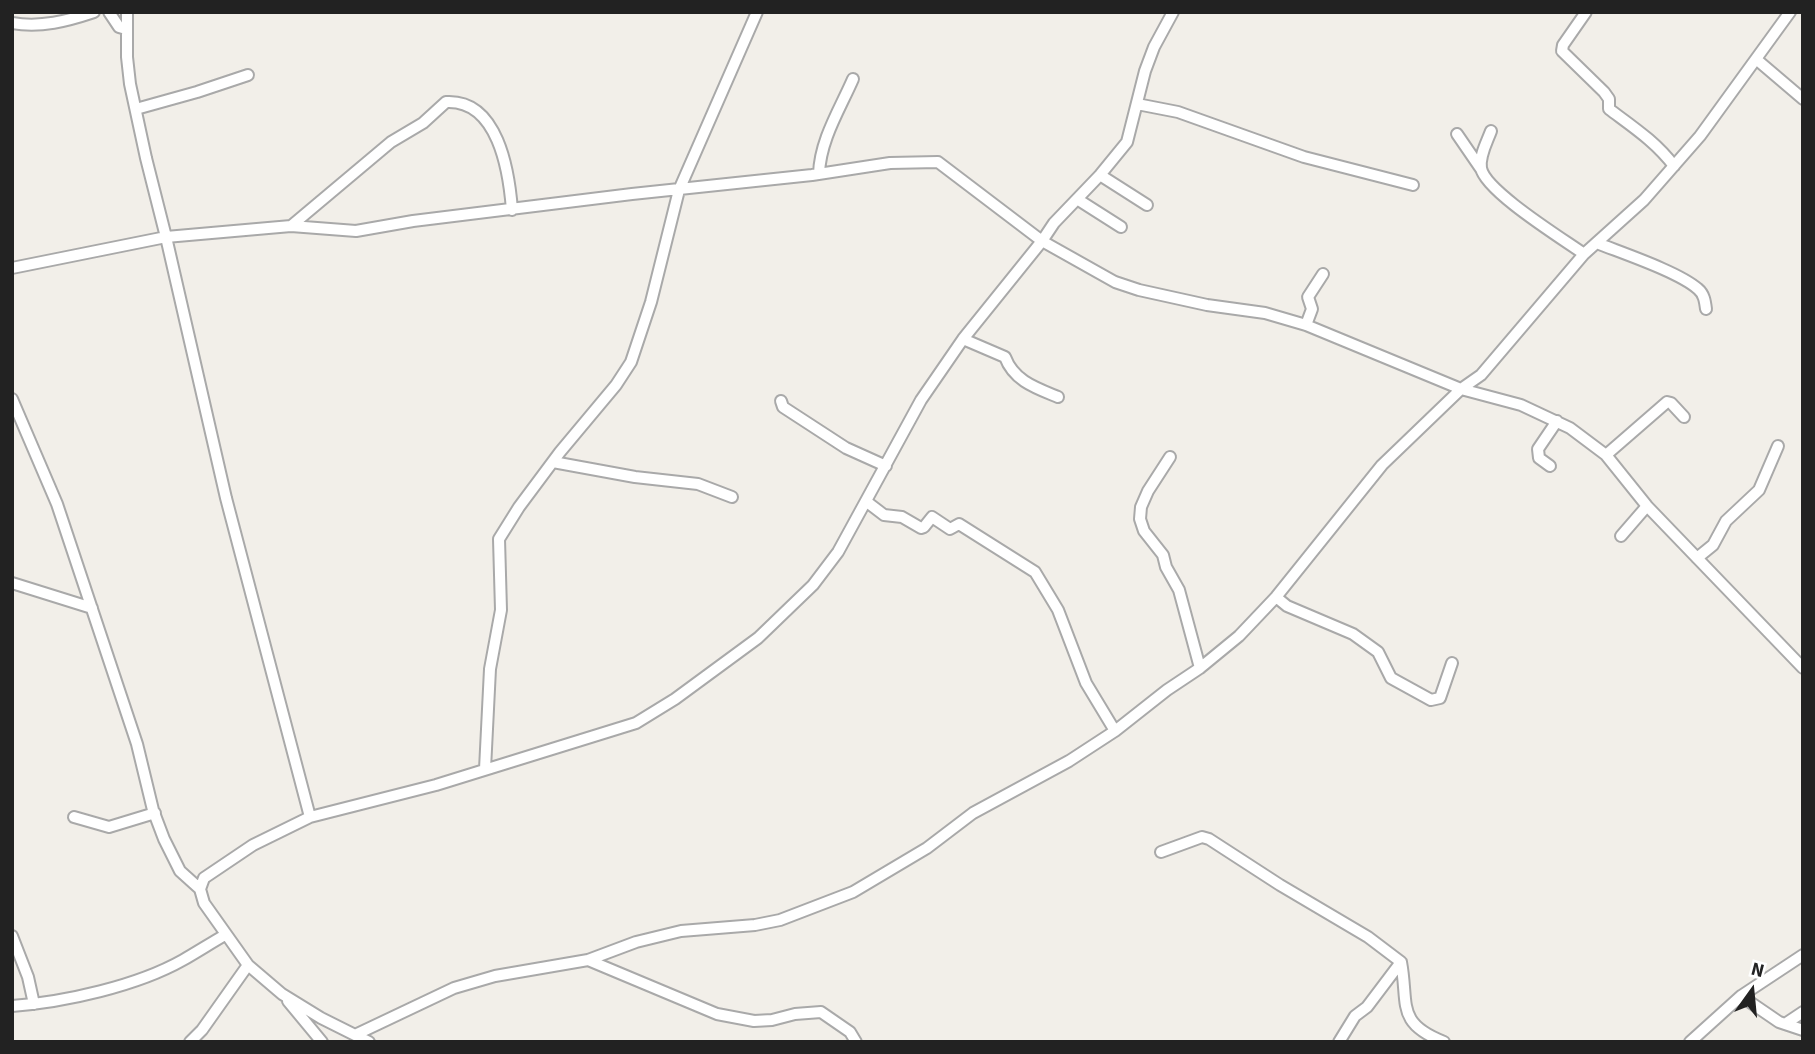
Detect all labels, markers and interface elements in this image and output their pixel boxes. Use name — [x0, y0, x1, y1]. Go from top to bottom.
north arrow — [1717, 956, 1787, 1026]
text: N — [1748, 956, 1767, 985]

